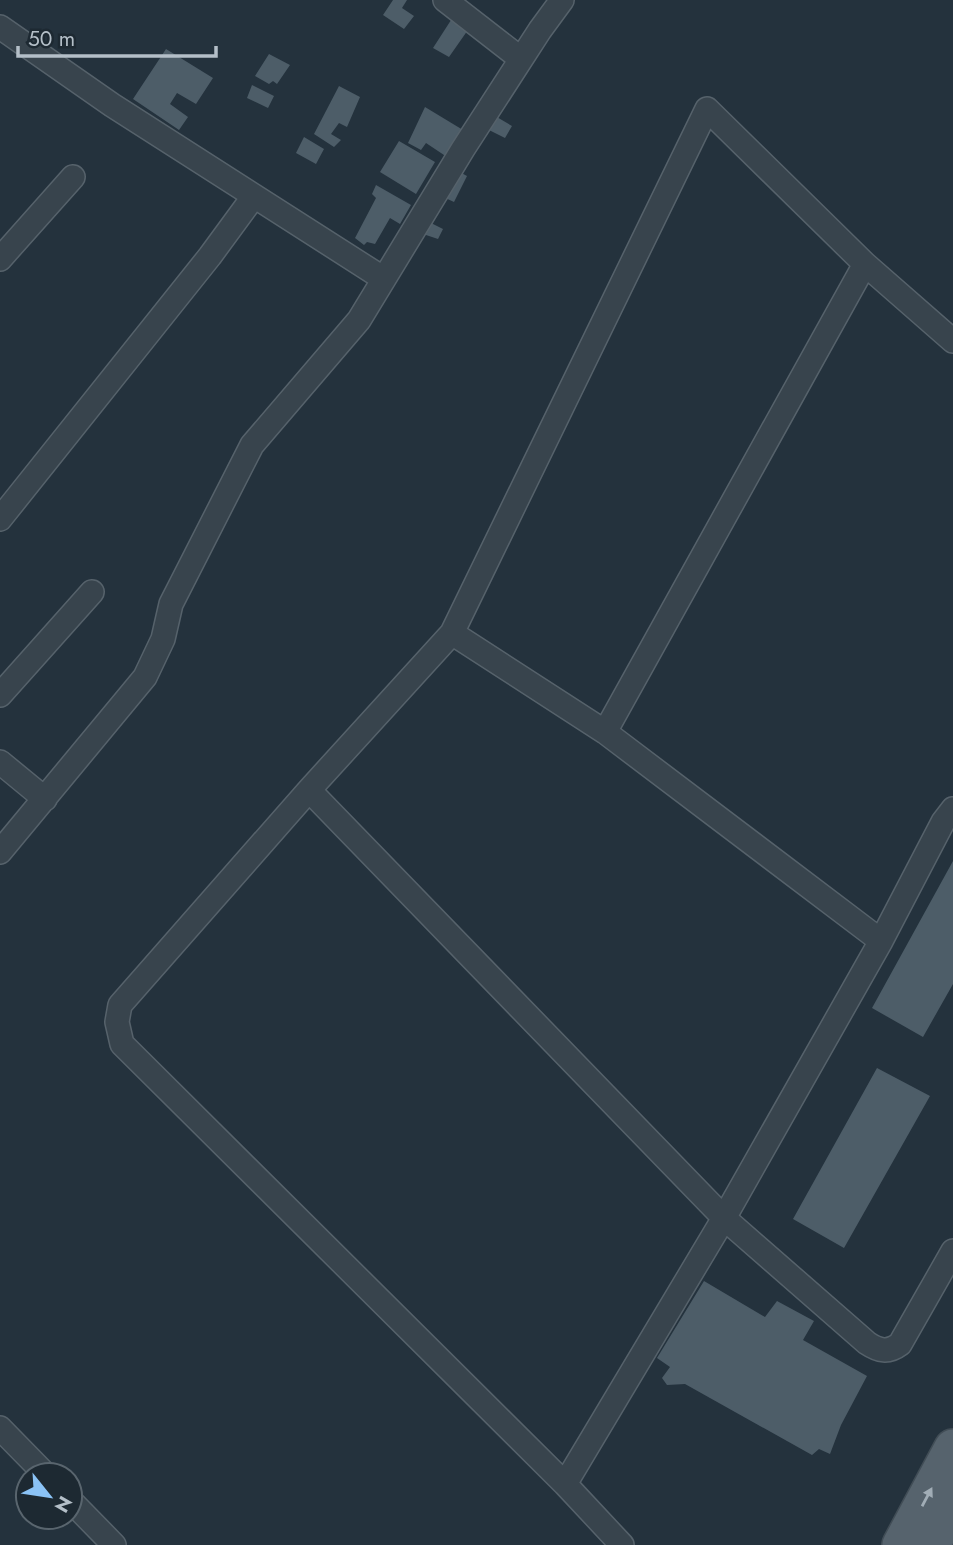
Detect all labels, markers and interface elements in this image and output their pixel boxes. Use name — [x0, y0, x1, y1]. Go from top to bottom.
scale bar — [18, 14, 215, 58]
text: 50 m — [28, 24, 75, 54]
north arrow — [14, 1461, 84, 1531]
one-way arrow — [921, 1487, 933, 1506]
text: N — [48, 1491, 79, 1518]

